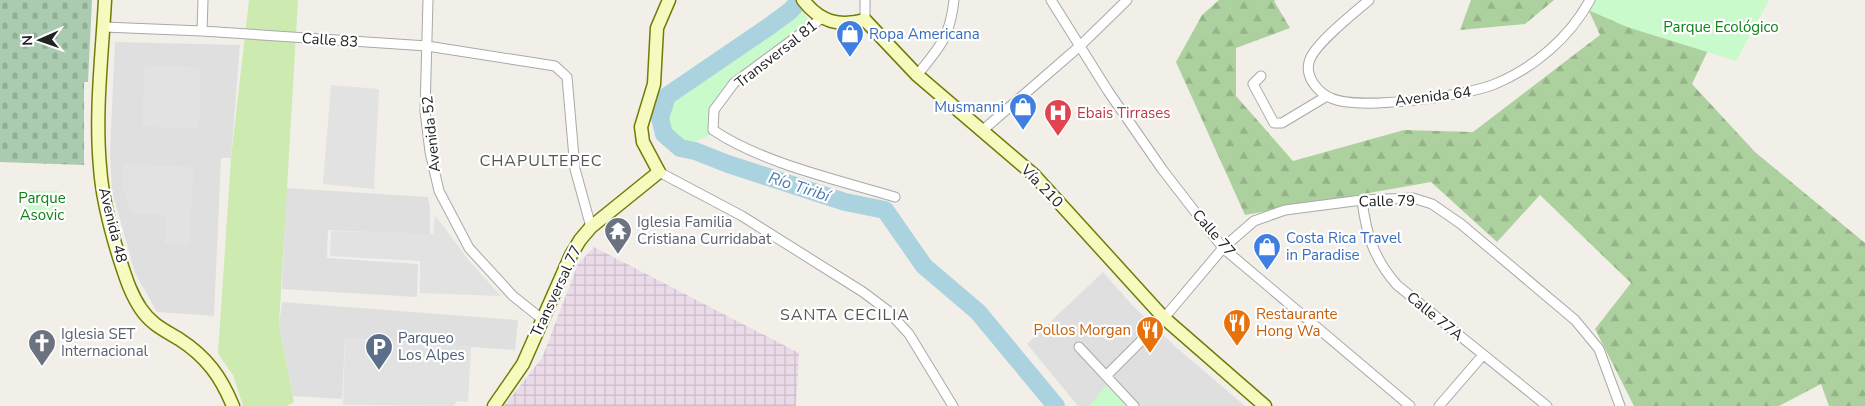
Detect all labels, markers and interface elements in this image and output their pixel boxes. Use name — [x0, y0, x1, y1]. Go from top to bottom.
north arrow — [15, 15, 65, 65]
street label: Transversal 81 — [731, 16, 821, 92]
park label: Parque Ecológico — [1663, 17, 1779, 37]
shop icon: Ropa Americana — [835, 19, 865, 58]
place label: Ropa Americana — [869, 24, 980, 44]
street label: Calle 83 — [301, 28, 359, 52]
text: N — [18, 35, 37, 46]
street label: Avenida 64 — [1394, 81, 1472, 111]
shop icon: Musmanni — [1008, 92, 1038, 131]
street label: Avenida 52 — [417, 95, 445, 173]
place label: Musmanni — [934, 97, 1004, 117]
hospital icon: Ebais Tirrases — [1043, 98, 1073, 137]
place label: Ebais Tirrases — [1077, 103, 1171, 123]
district label: CHAPULTEPEC — [479, 150, 603, 172]
street label: Vía 210 — [1016, 159, 1067, 212]
water label: Río Tiribí — [766, 167, 835, 208]
street label: Avenida 48 — [94, 185, 132, 265]
park label: Parque Asovic — [18, 188, 66, 225]
street label: Calle 79 — [1359, 191, 1415, 211]
street label: Calle 77 — [1188, 205, 1240, 261]
place label: Iglesia Familia Cristiana Curridabat — [637, 212, 772, 249]
temple icon: Iglesia Familia Cristiana Curridabat — [603, 216, 633, 255]
place label: Costa Rica Travel in Paradise — [1286, 228, 1402, 265]
shop icon: Costa Rica Travel in Paradise — [1252, 232, 1282, 271]
street label: Transversal 77 — [526, 242, 586, 340]
street label: Calle 77A — [1403, 287, 1468, 345]
district label: SANTA CECILIA — [780, 304, 910, 326]
place label: Restaurante Hong Wa — [1256, 304, 1338, 341]
restaurant icon: Restaurante Hong Wa — [1222, 308, 1252, 347]
restaurant icon: Pollos Morgan — [1135, 315, 1165, 354]
place label: Pollos Morgan — [1034, 320, 1131, 340]
place label: Iglesia SET Internacional — [61, 324, 149, 361]
church icon: Iglesia SET Internacional — [27, 328, 57, 367]
place label: Parqueo Los Alpes — [398, 328, 465, 365]
parking icon: Parqueo Los Alpes — [364, 332, 394, 371]

